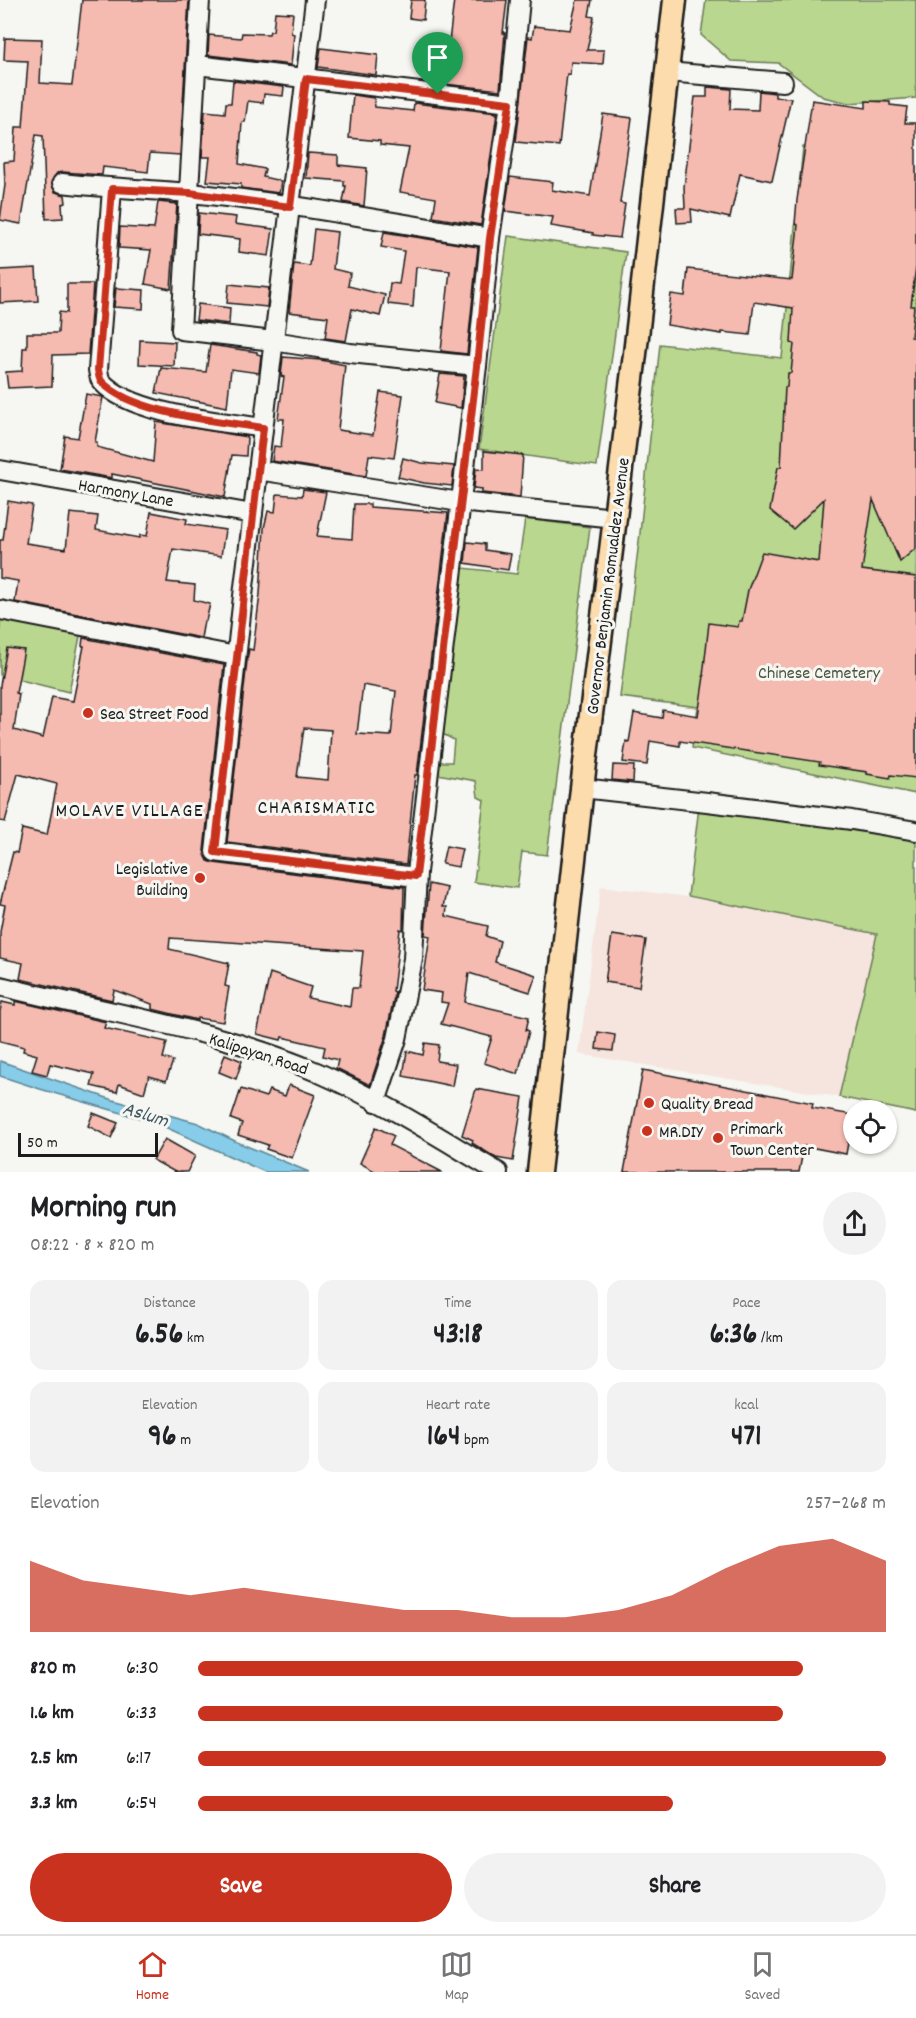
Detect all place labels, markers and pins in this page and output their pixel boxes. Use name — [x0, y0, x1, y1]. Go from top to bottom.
pin — [412, 32, 463, 94]
place label: Sea Street Food — [100, 703, 209, 728]
marker: Sea Street Food — [81, 706, 95, 720]
place label: Legislative Building — [116, 858, 188, 904]
marker: Legislative Building — [193, 871, 207, 885]
place label: Quality Bread — [661, 1093, 753, 1118]
marker: Quality Bread — [642, 1096, 656, 1110]
place label: Primark Town Center — [730, 1118, 814, 1164]
place label: MR.DIY — [659, 1121, 704, 1146]
marker: MR.DIY — [640, 1124, 654, 1138]
marker: Primark Town Center — [711, 1131, 725, 1145]

